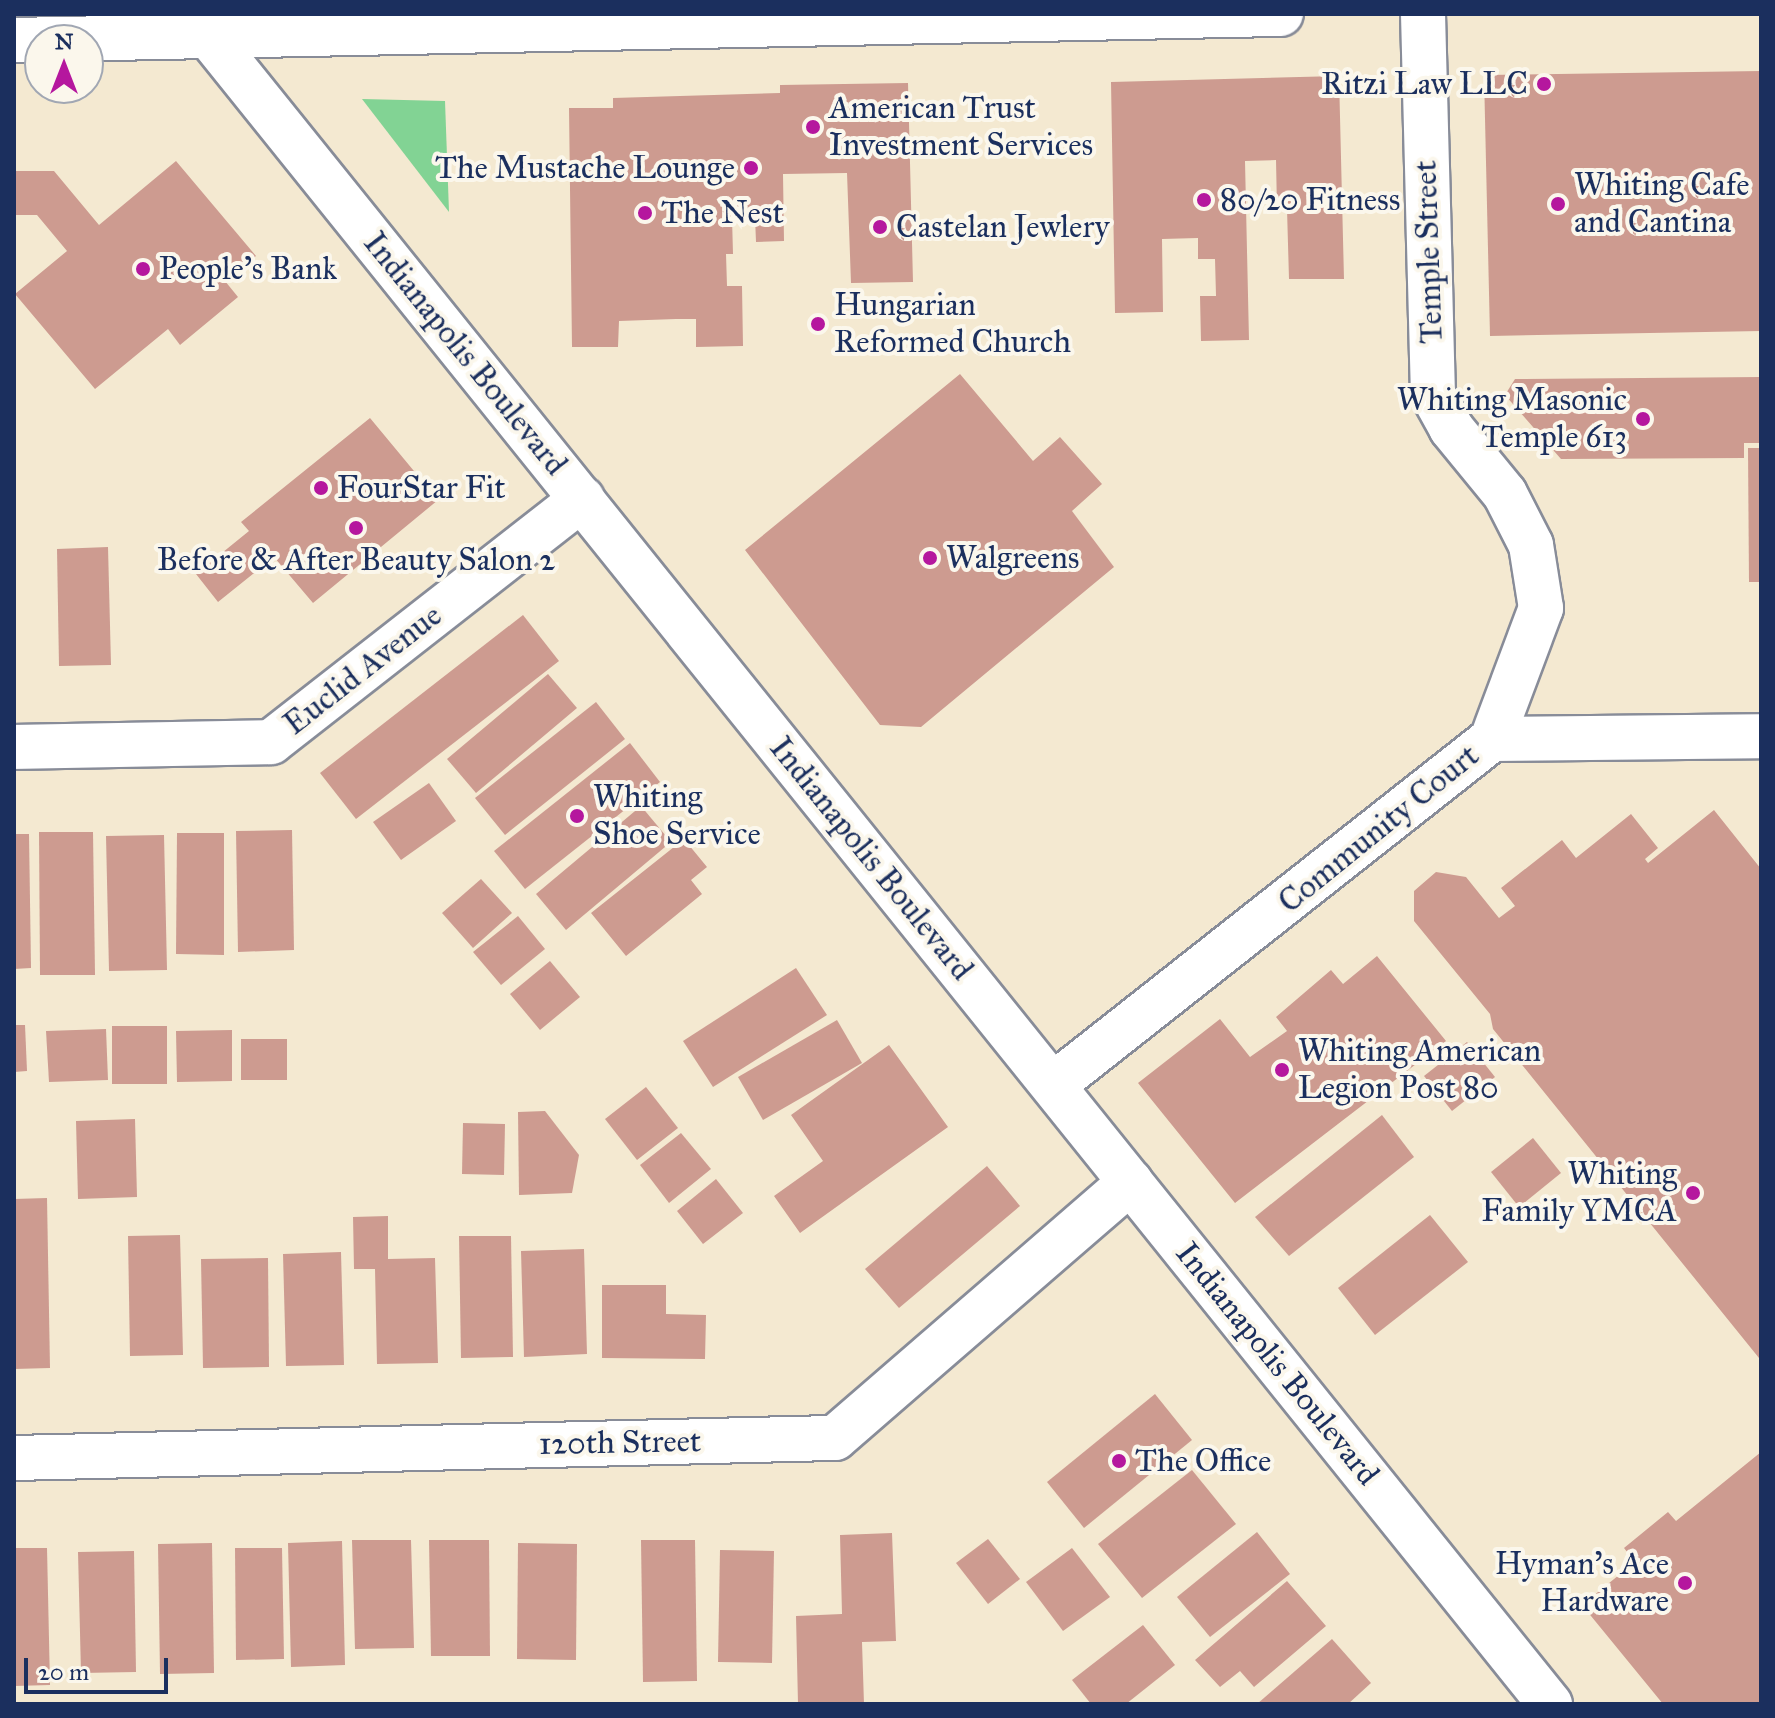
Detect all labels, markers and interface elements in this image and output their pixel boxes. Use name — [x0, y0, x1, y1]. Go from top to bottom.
north arrow — [24, 24, 104, 104]
text: N — [55, 28, 73, 55]
place label: Ritzi Law LLC — [1321, 65, 1528, 103]
marker: Ritzi Law LLC — [1535, 75, 1553, 93]
place label: American Trust Investment Services — [829, 90, 1093, 165]
marker: American Trust Investment Services — [804, 118, 822, 136]
place label: The Mustache Lounge — [435, 149, 735, 187]
marker: The Mustache Lounge — [742, 159, 760, 177]
street label: Temple Street — [1407, 160, 1451, 344]
place label: Whiting Cafe and Cantina — [1574, 167, 1749, 242]
place label: 80/20 Fitness — [1220, 181, 1400, 219]
marker: 80/20 Fitness — [1195, 191, 1213, 209]
place label: The Nest — [661, 194, 784, 232]
marker: Whiting Cafe and Cantina — [1549, 195, 1567, 213]
marker: The Nest — [636, 204, 654, 222]
place label: Castelan Jewlery — [896, 208, 1109, 246]
marker: Castelan Jewlery — [871, 218, 889, 236]
street label: Indianapolis Boulevard — [355, 225, 575, 483]
place label: People's Bank — [159, 250, 337, 288]
marker: People's Bank — [134, 260, 152, 278]
place label: Hungarian Reformed Church — [834, 287, 1071, 362]
marker: Hungarian Reformed Church — [809, 315, 827, 333]
place label: Whiting Masonic Temple 613 — [1397, 382, 1627, 457]
marker: Whiting Masonic Temple 613 — [1634, 410, 1652, 428]
place label: FourStar Fit — [337, 469, 506, 507]
marker: FourStar Fit — [312, 479, 330, 497]
marker: Before & After Beauty Salon 2 — [347, 519, 365, 537]
place label: Walgreens — [946, 539, 1079, 577]
place label: Before & After Beauty Salon 2 — [157, 541, 555, 579]
marker: Walgreens — [921, 549, 939, 567]
street label: Euclid Avenue — [276, 596, 450, 744]
street label: Indianapolis Boulevard — [761, 730, 981, 988]
street label: Community Court — [1271, 737, 1487, 921]
place label: Whiting Shoe Service — [593, 779, 761, 854]
marker: Whiting Shoe Service — [568, 807, 586, 825]
place label: Whiting American Legion Post 80 — [1298, 1033, 1541, 1108]
marker: Whiting American Legion Post 80 — [1273, 1061, 1291, 1079]
place label: Whiting Family YMCA — [1481, 1156, 1677, 1231]
marker: Whiting Family YMCA — [1684, 1184, 1702, 1202]
street label: Indianapolis Boulevard — [1167, 1235, 1387, 1493]
street label: 120th Street — [538, 1422, 702, 1464]
place label: The Office — [1135, 1442, 1271, 1480]
marker: The Office — [1110, 1452, 1128, 1470]
place label: Hyman's Ace Hardware — [1495, 1546, 1669, 1621]
marker: Hyman's Ace Hardware — [1676, 1574, 1694, 1592]
scale bar — [28, 1642, 172, 1692]
text: 20 m — [38, 1657, 89, 1687]

